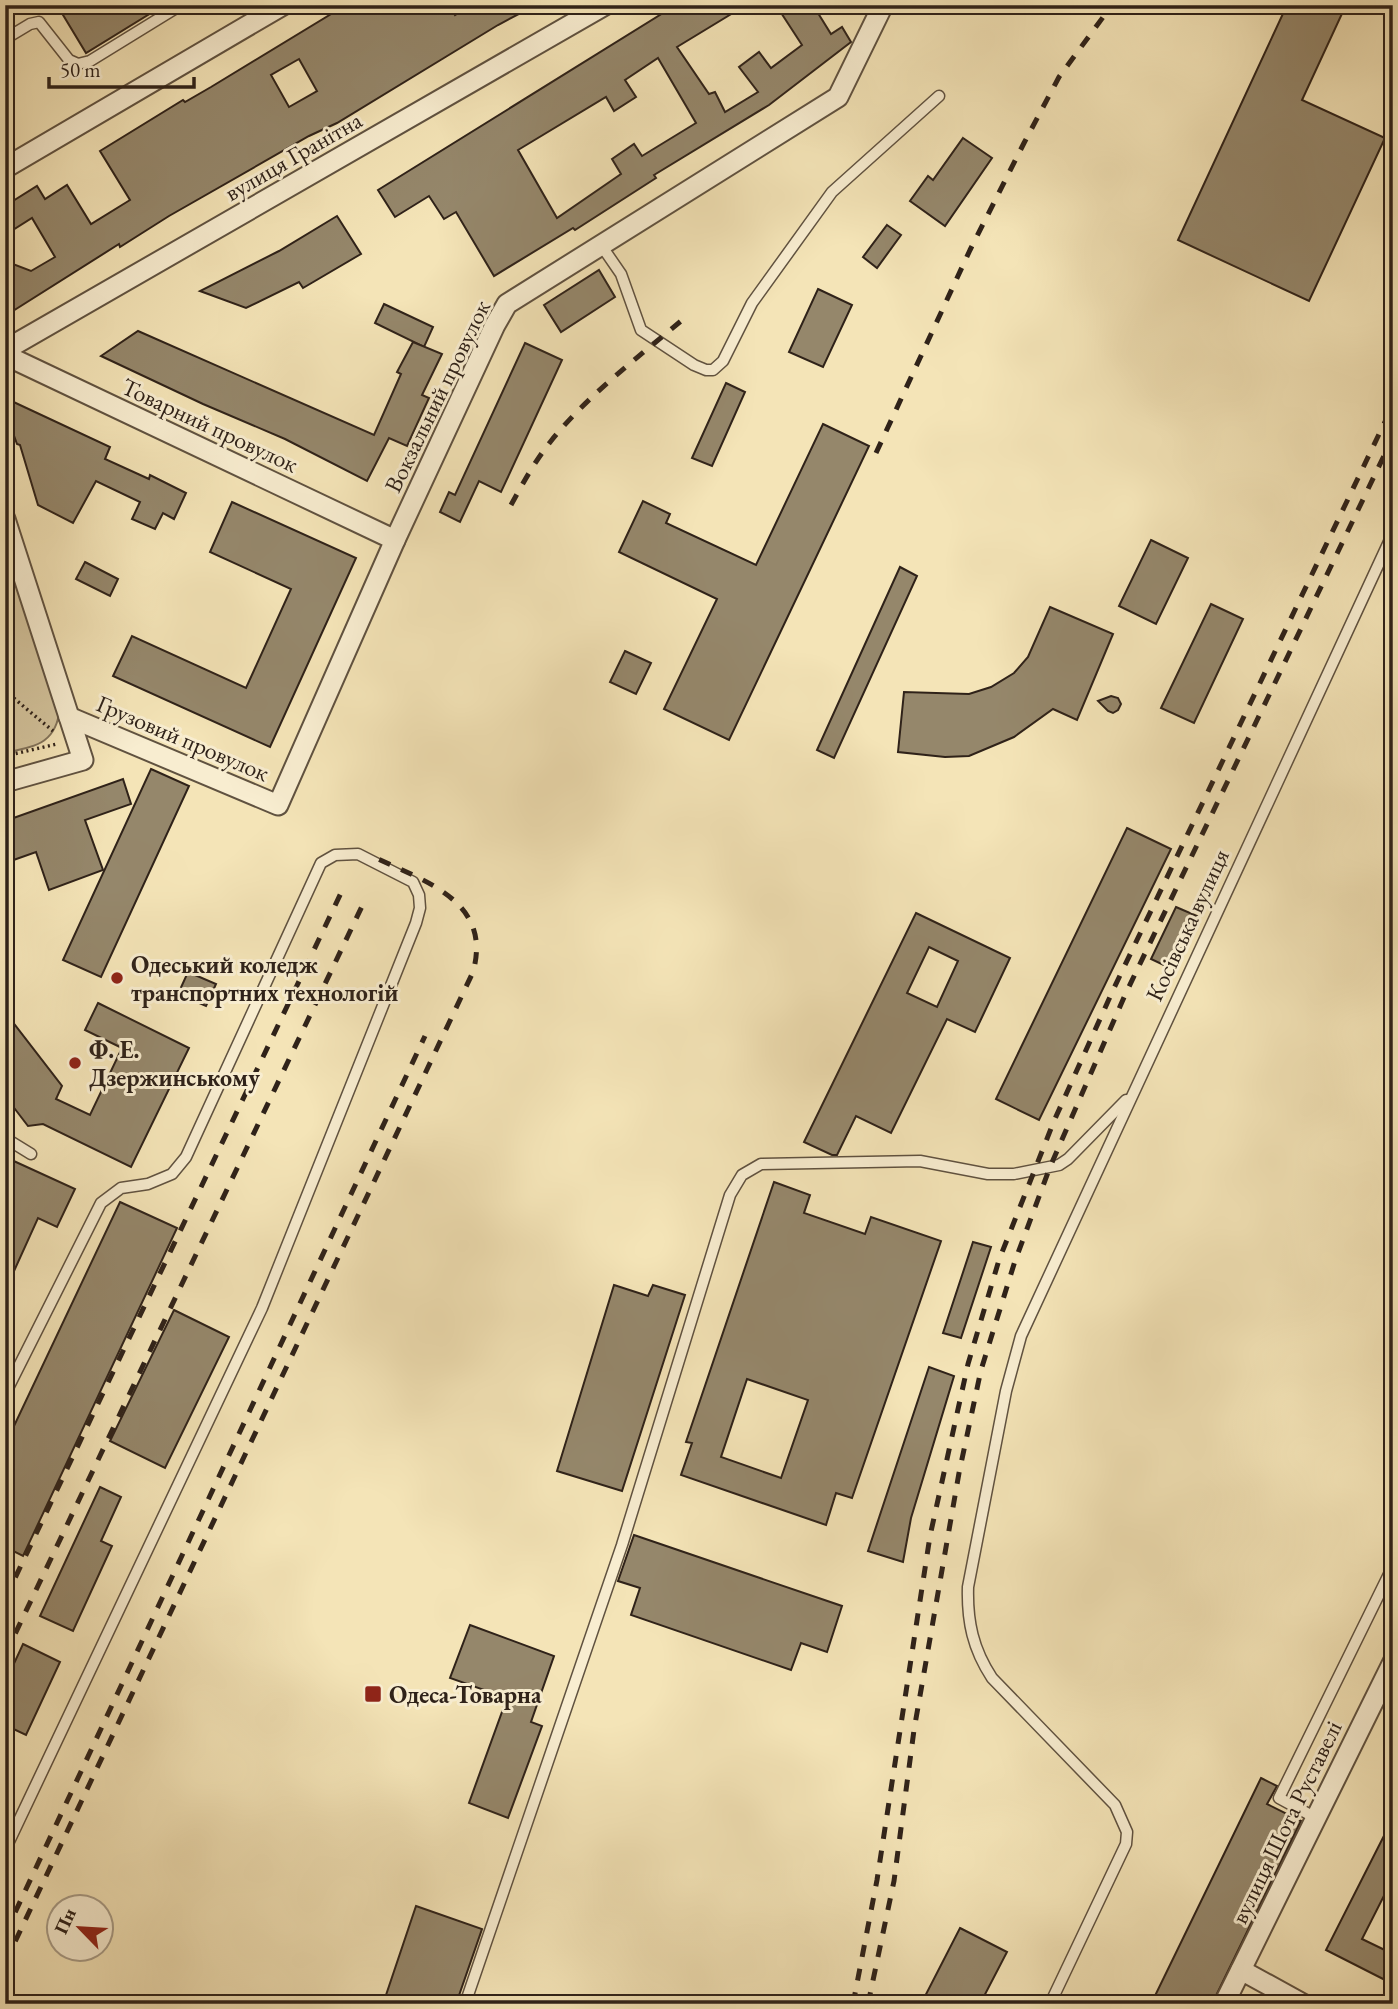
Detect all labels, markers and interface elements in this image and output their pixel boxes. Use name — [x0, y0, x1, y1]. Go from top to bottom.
scale bar — [49, 46, 194, 90]
text: 50 m — [60, 56, 101, 83]
street label: вулиця Гранітна — [219, 104, 368, 208]
street label: Вокзальний провулок — [377, 294, 497, 497]
street label: Товарний провулок — [117, 371, 304, 480]
street label: Грузовий провулок — [92, 688, 274, 789]
street label: Косівська вулиця — [1138, 844, 1236, 1006]
place label: Одеський коледж транспортних технологій — [131, 949, 398, 1008]
marker: Одеський коледж транспортних технологій — [109, 970, 125, 986]
place label: Ф. Е. Дзержинському — [89, 1034, 260, 1094]
marker: Ф. Е. Дзержинському — [67, 1055, 83, 1071]
place label: Одеса-Товарна — [389, 1679, 542, 1710]
marker: Одеса-Товарна — [363, 1684, 383, 1704]
street label: вулиця Шота Руставелі — [1223, 1715, 1349, 1929]
north arrow — [46, 1894, 116, 1964]
text: Пн — [48, 1904, 82, 1938]

